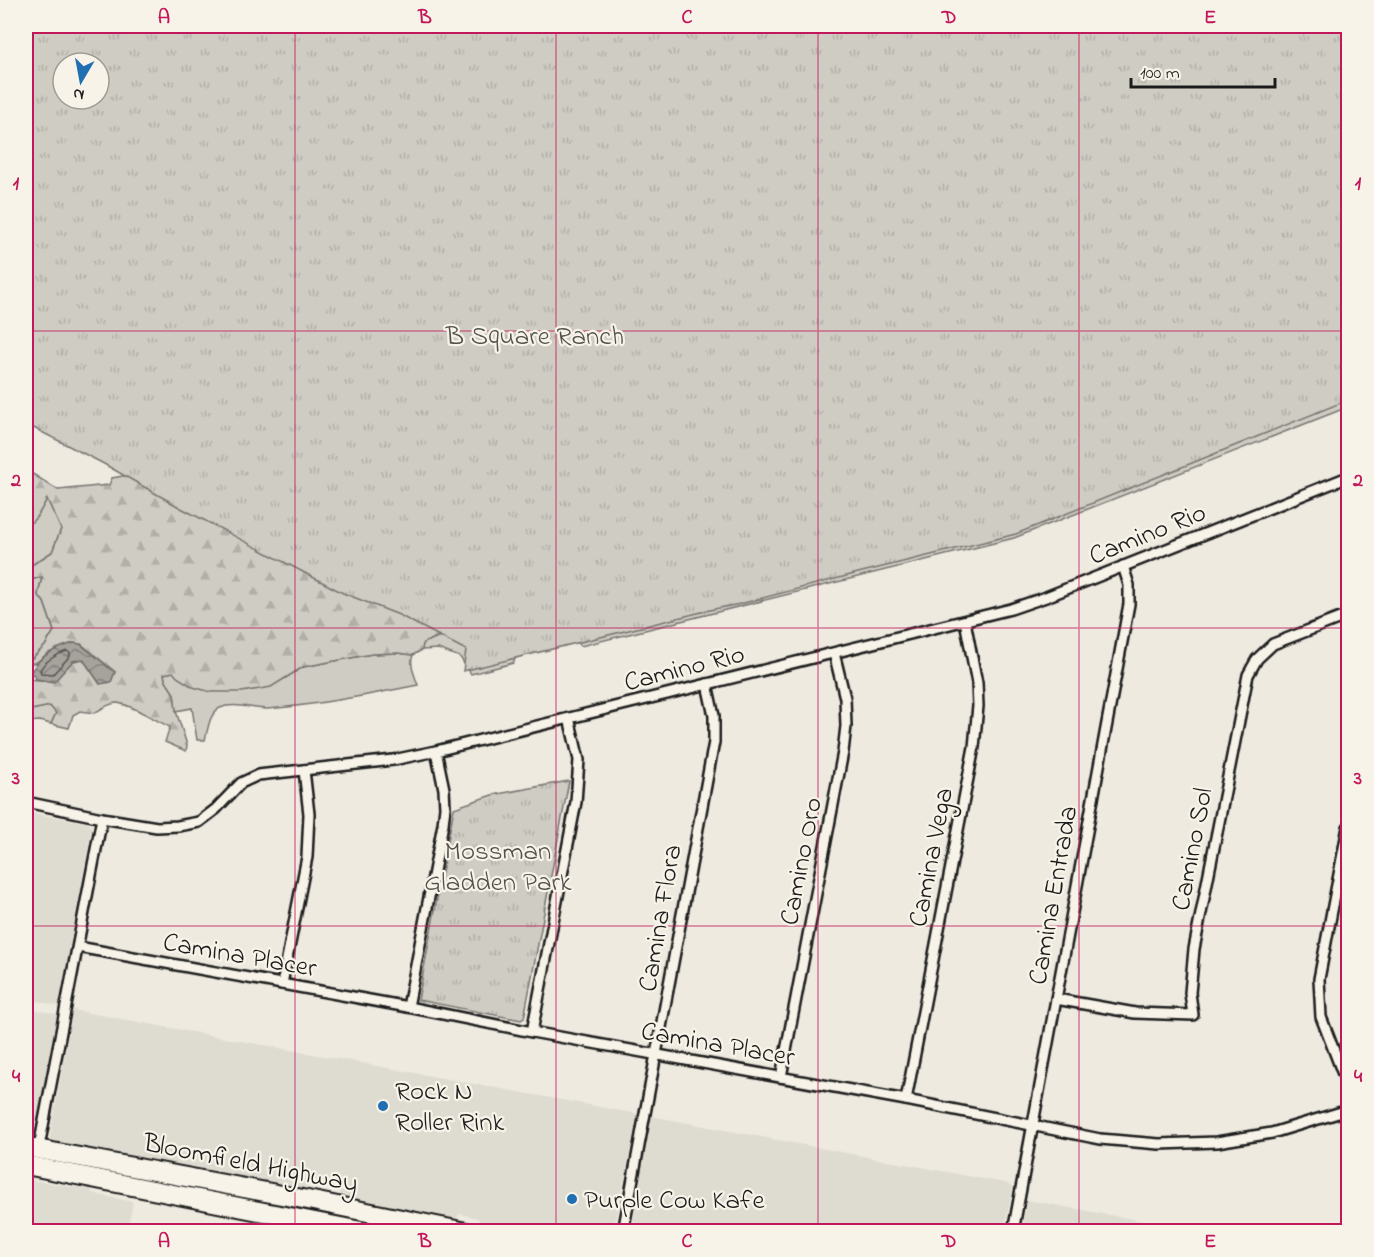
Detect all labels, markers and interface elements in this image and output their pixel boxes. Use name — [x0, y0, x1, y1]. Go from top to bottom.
text: A — [158, 4, 170, 33]
text: B — [417, 4, 432, 33]
text: C — [682, 4, 693, 33]
text: D — [941, 4, 956, 33]
text: E — [1204, 4, 1216, 33]
north arrow — [51, 51, 111, 111]
scale bar — [1131, 51, 1275, 89]
text: 100 m — [1140, 61, 1180, 87]
text: N — [71, 81, 86, 107]
text: 1 — [13, 170, 20, 199]
text: 1 — [1355, 170, 1362, 199]
park label: B Square Ranch — [445, 318, 624, 357]
text: 2 — [10, 467, 21, 496]
text: 2 — [1352, 467, 1363, 496]
street label: Camino Rio — [1084, 494, 1212, 576]
street label: Camino Rio — [620, 636, 749, 703]
text: 3 — [11, 765, 20, 794]
text: 3 — [1353, 765, 1362, 794]
street label: Camina Vega — [900, 784, 965, 931]
street label: Camino Sol — [1162, 785, 1224, 914]
street label: Camino Oro — [771, 794, 834, 929]
street label: Camina Entrada — [1020, 803, 1089, 988]
park label: Mossman Gladden Park — [424, 833, 572, 903]
street label: Camina Flora — [629, 842, 694, 995]
street label: Camina Placer — [160, 924, 320, 989]
street label: Camina Placer — [638, 1013, 798, 1078]
text: 4 — [12, 1063, 21, 1092]
text: 4 — [1354, 1063, 1363, 1092]
place label: Rock N Roller Rink — [395, 1073, 505, 1143]
marker: Rock N Roller Rink — [376, 1099, 390, 1113]
street label: Bloomfield Highway — [139, 1124, 361, 1204]
place label: Purple Cow Kafe — [584, 1182, 766, 1221]
marker: Purple Cow Kafe — [565, 1192, 579, 1206]
text: A — [158, 1228, 170, 1257]
text: B — [417, 1228, 432, 1257]
text: C — [682, 1228, 693, 1257]
text: D — [941, 1228, 956, 1257]
text: E — [1204, 1228, 1216, 1257]

